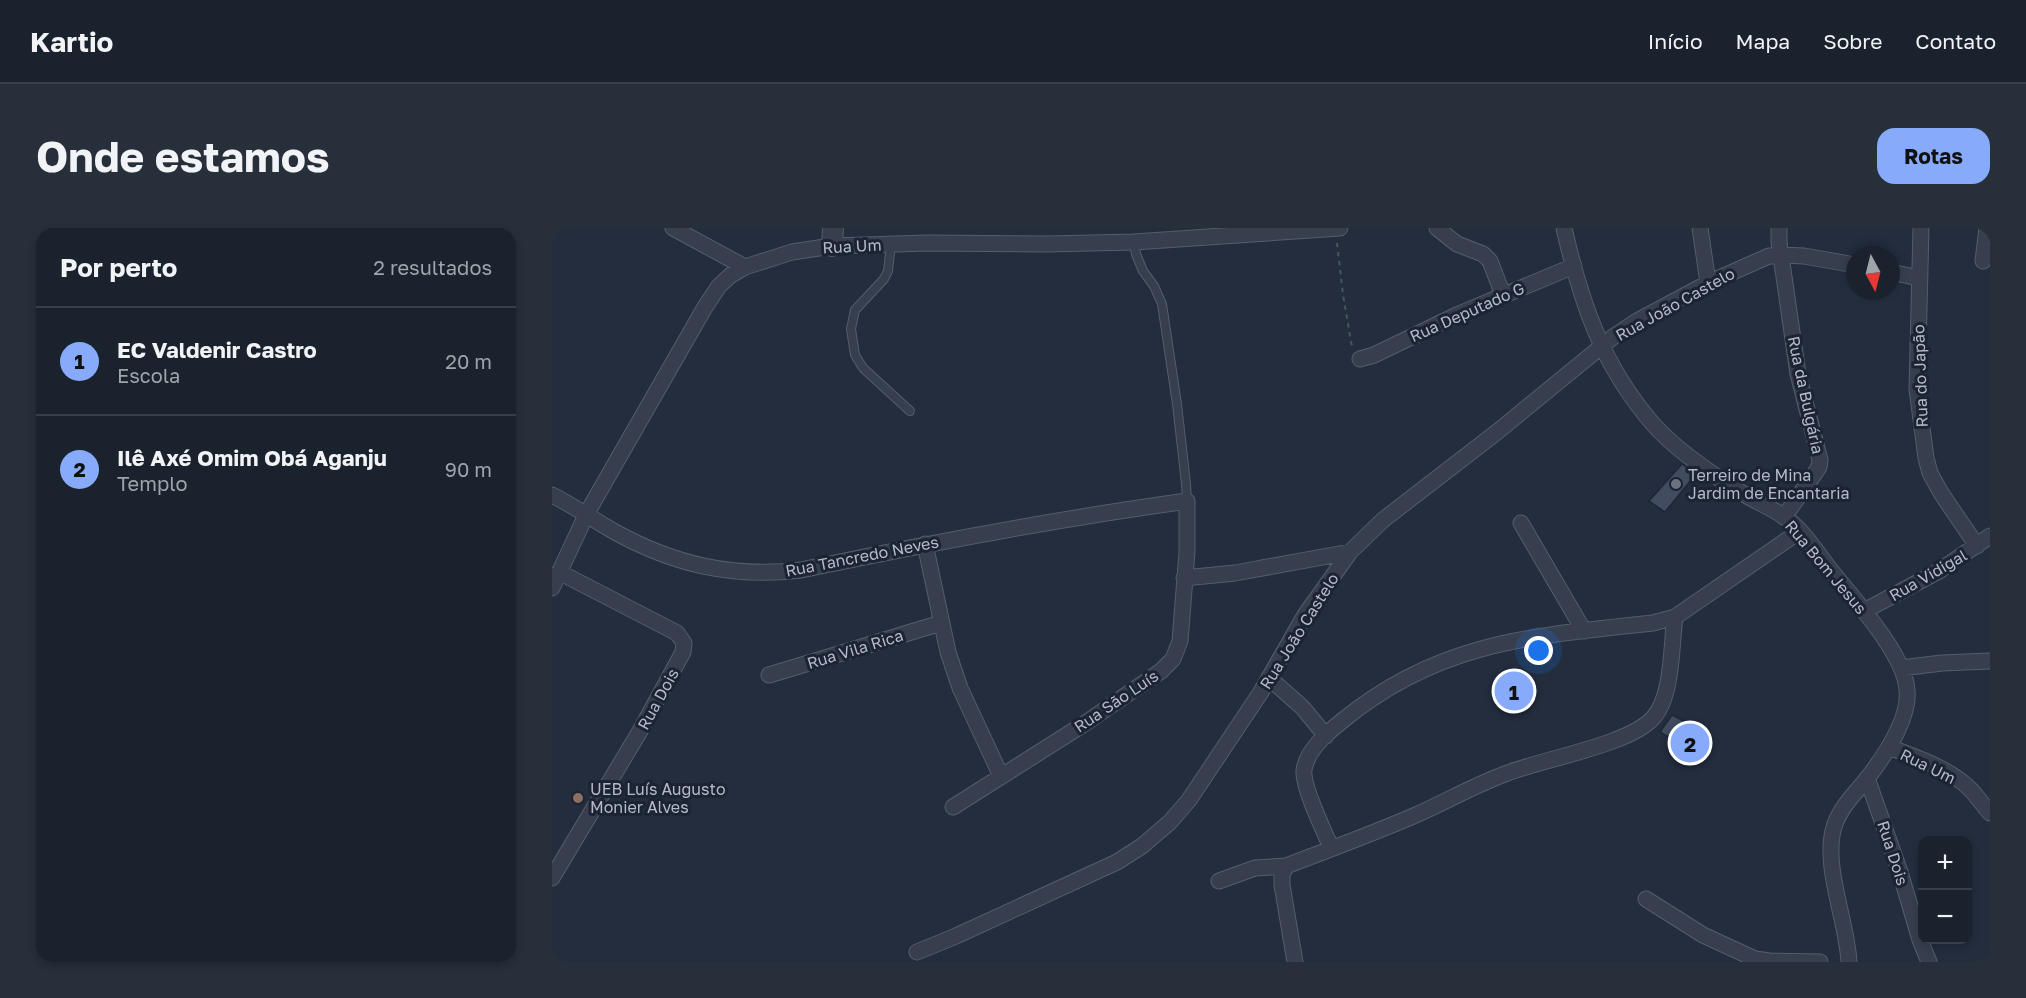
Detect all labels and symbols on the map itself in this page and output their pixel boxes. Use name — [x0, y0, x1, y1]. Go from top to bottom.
street label: Rua Um — [822, 234, 882, 258]
north arrow — [1846, 246, 1900, 300]
street label: Rua João Castelo — [1612, 263, 1738, 345]
street label: Rua Deputado G — [1407, 278, 1527, 346]
street label: Rua do Japão — [1908, 324, 1932, 428]
street label: Rua da Bulgária — [1784, 334, 1828, 456]
place label: Terreiro de Mina Jardim de Encantaria — [1688, 465, 1849, 503]
marker: Terreiro de Mina Jardim de Encantaria — [1669, 477, 1683, 491]
street label: Rua Bom Jesus — [1781, 516, 1871, 618]
street label: Rua Tancredo Neves — [784, 531, 940, 581]
street label: Rua Vidigal — [1886, 545, 1970, 605]
street label: Rua João Castelo — [1255, 569, 1343, 693]
street label: Rua Vila Rica — [805, 625, 905, 673]
your location — [1524, 636, 1553, 665]
street label: Rua Dois — [633, 665, 683, 733]
street label: Rua São Luís — [1070, 665, 1162, 737]
pin: 1 — [1494, 668, 1534, 714]
pin: 2 — [1670, 720, 1710, 766]
street label: Rua Um — [1897, 744, 1959, 788]
place label: UEB Luís Augusto Monier Alves — [590, 779, 726, 817]
marker: UEB Luís Augusto Monier Alves — [571, 791, 585, 805]
street label: Rua Dois — [1873, 818, 1913, 888]

